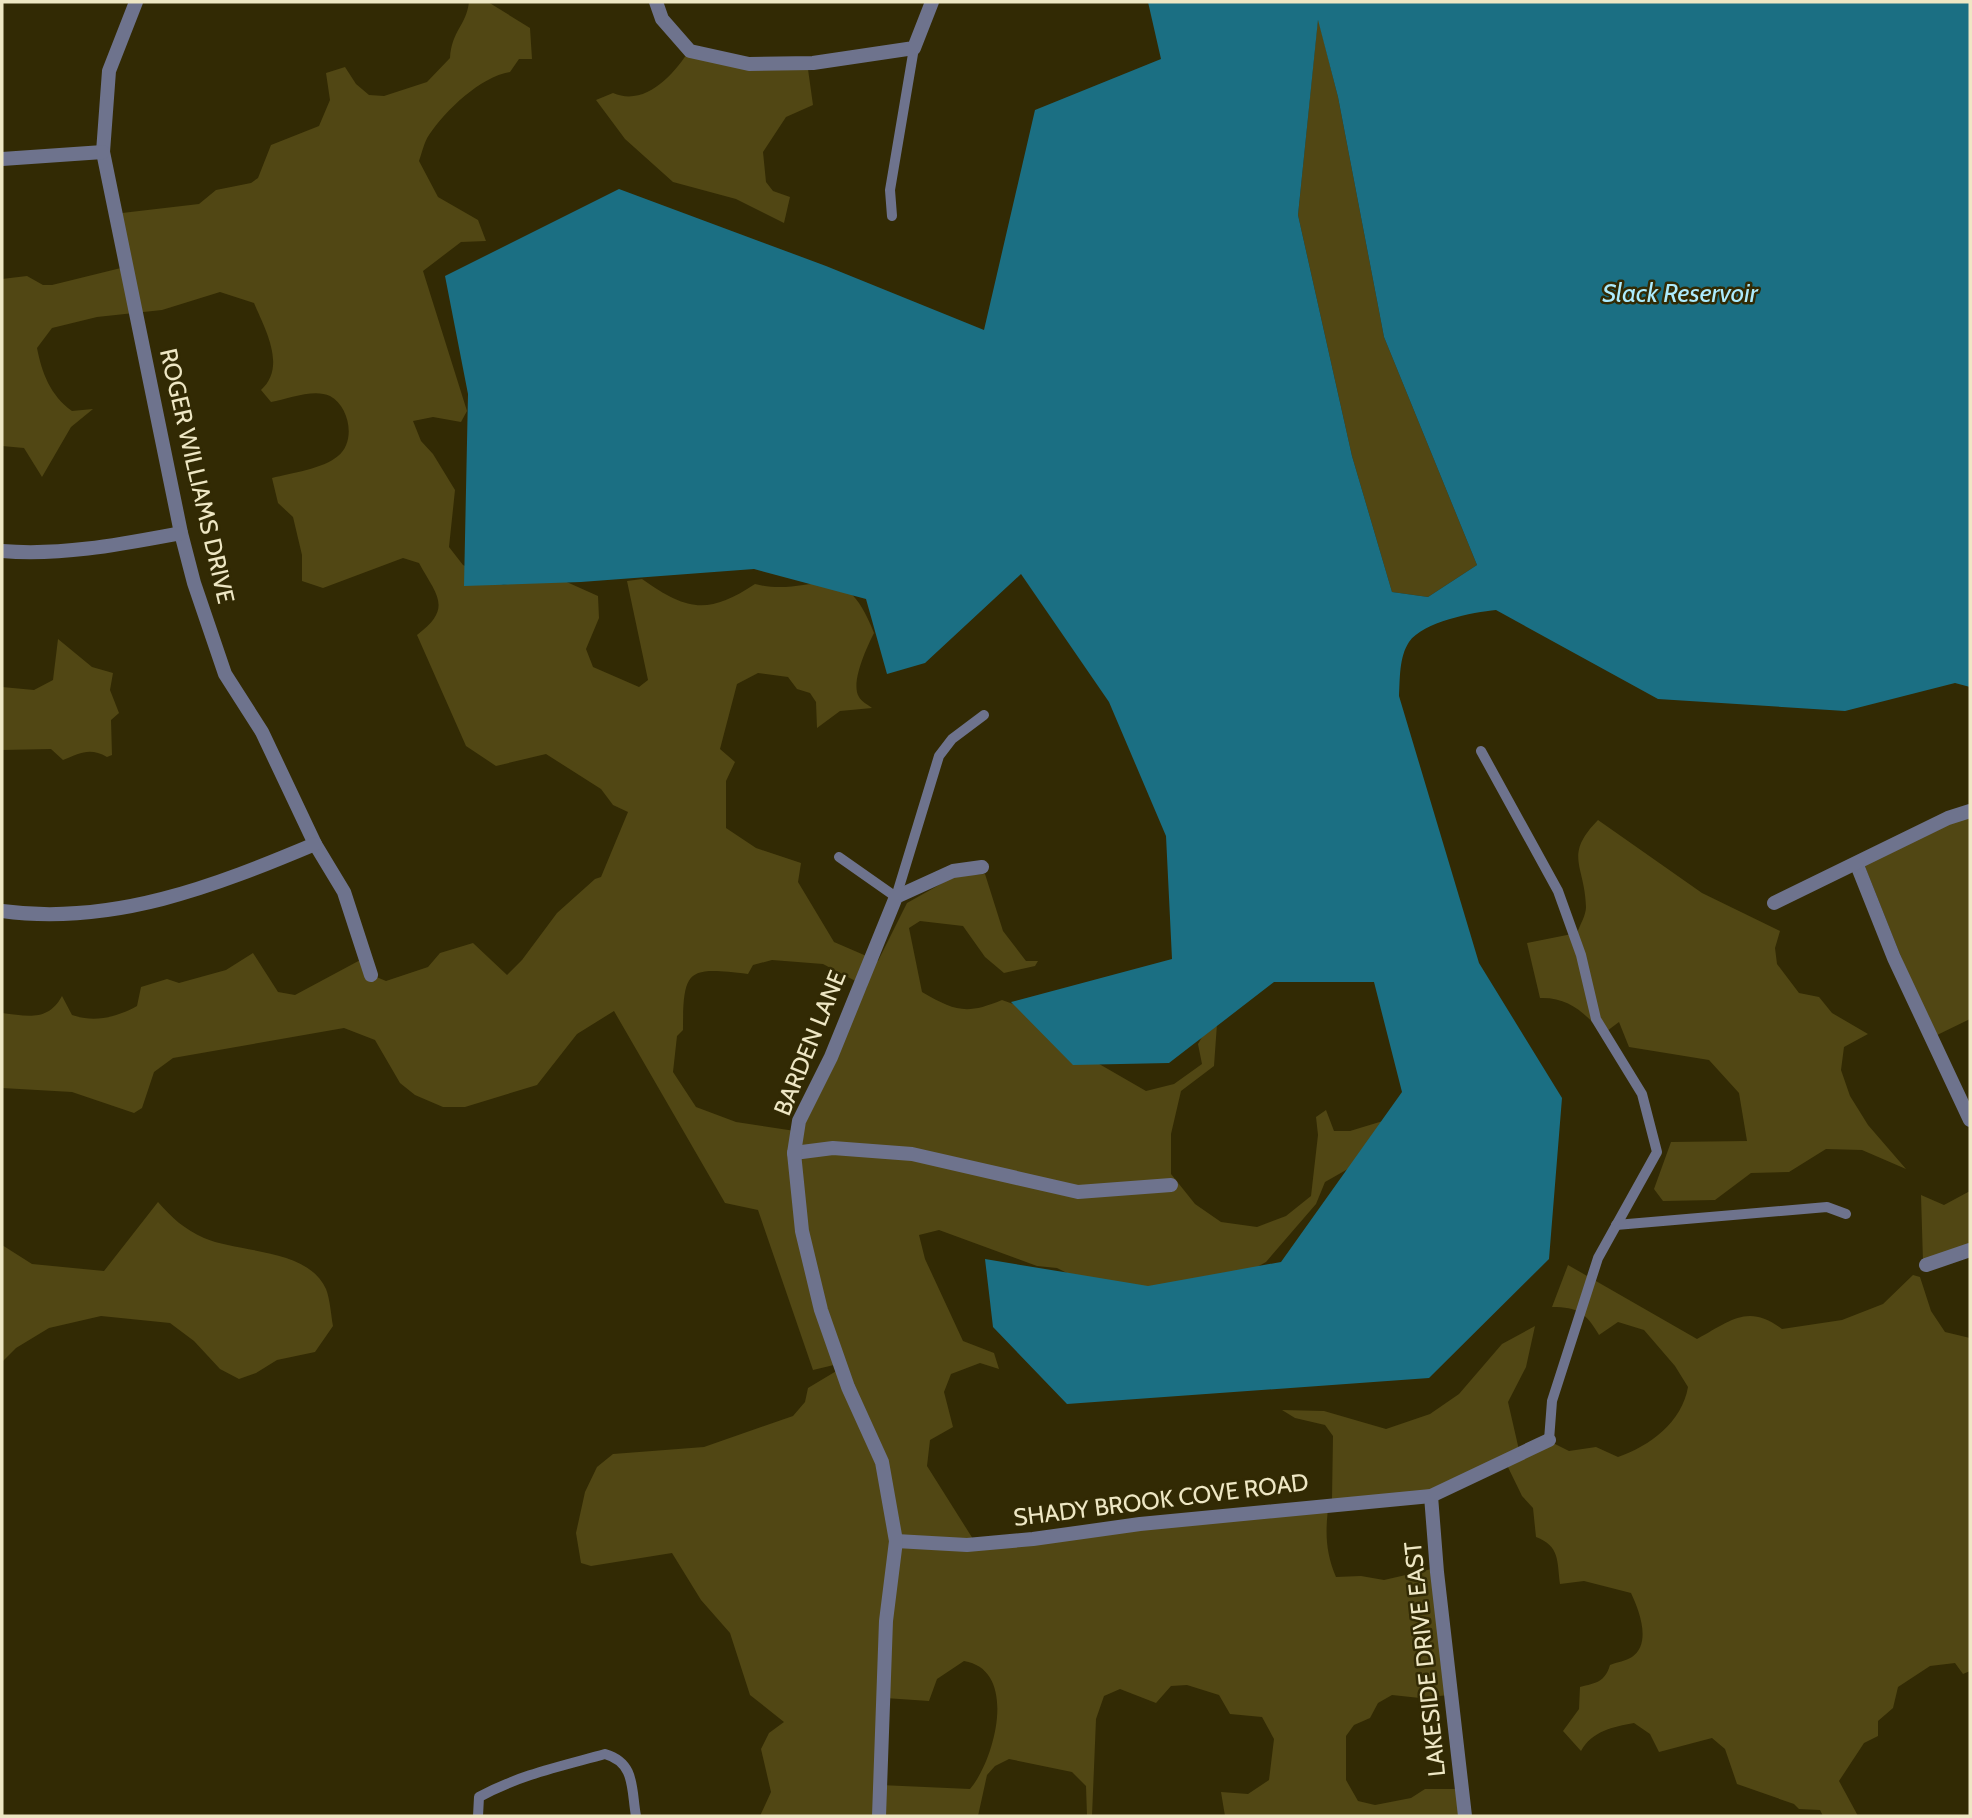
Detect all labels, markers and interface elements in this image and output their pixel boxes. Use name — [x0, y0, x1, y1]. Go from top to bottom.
water label: Slack Reservoir — [1602, 277, 1759, 309]
street label: ROGER WILLIAMS DRIVE — [154, 346, 241, 606]
street label: BARDEN LANE — [767, 966, 852, 1119]
street label: SHADY BROOK COVE ROAD — [1012, 1467, 1310, 1532]
street label: LAKESIDE DRIVE EAST — [1398, 1540, 1451, 1778]

